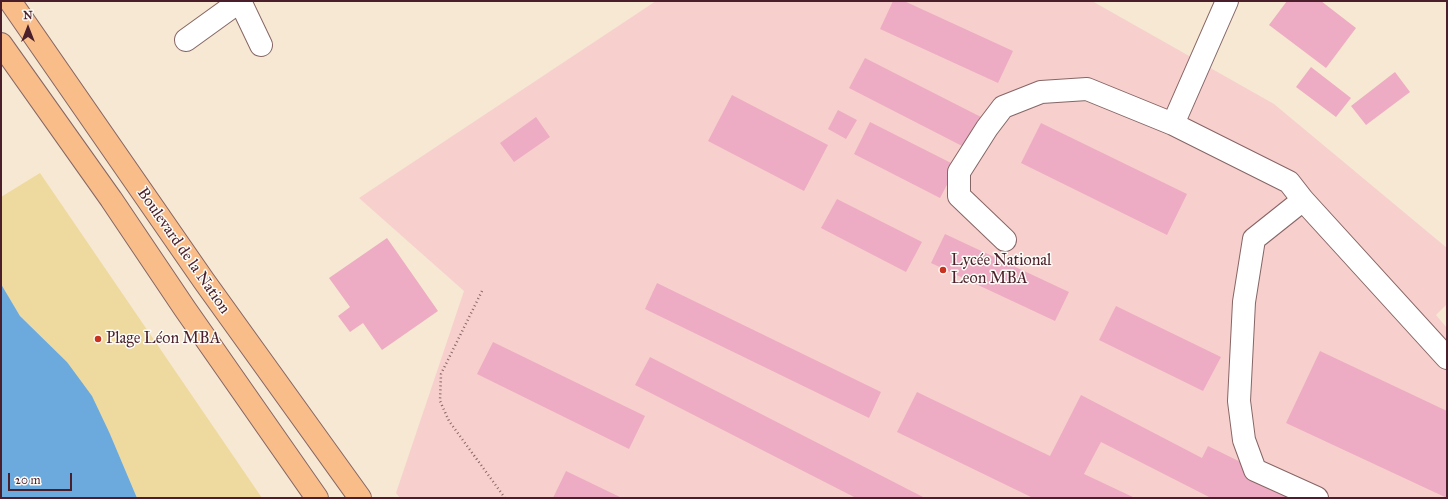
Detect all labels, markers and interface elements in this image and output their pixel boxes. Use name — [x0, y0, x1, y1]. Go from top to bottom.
north arrow — [8, 8, 48, 48]
text: N — [23, 9, 33, 22]
street label: Boulevard de la Nation — [132, 184, 234, 318]
place label: Lycée National Leon MBA — [951, 251, 1051, 289]
marker: Lycée National Leon MBA — [938, 265, 948, 275]
place label: Plage Léon MBA — [106, 329, 220, 349]
marker: Plage Léon MBA — [93, 334, 103, 344]
scale bar — [10, 465, 74, 491]
text: 20 m — [15, 473, 41, 487]

